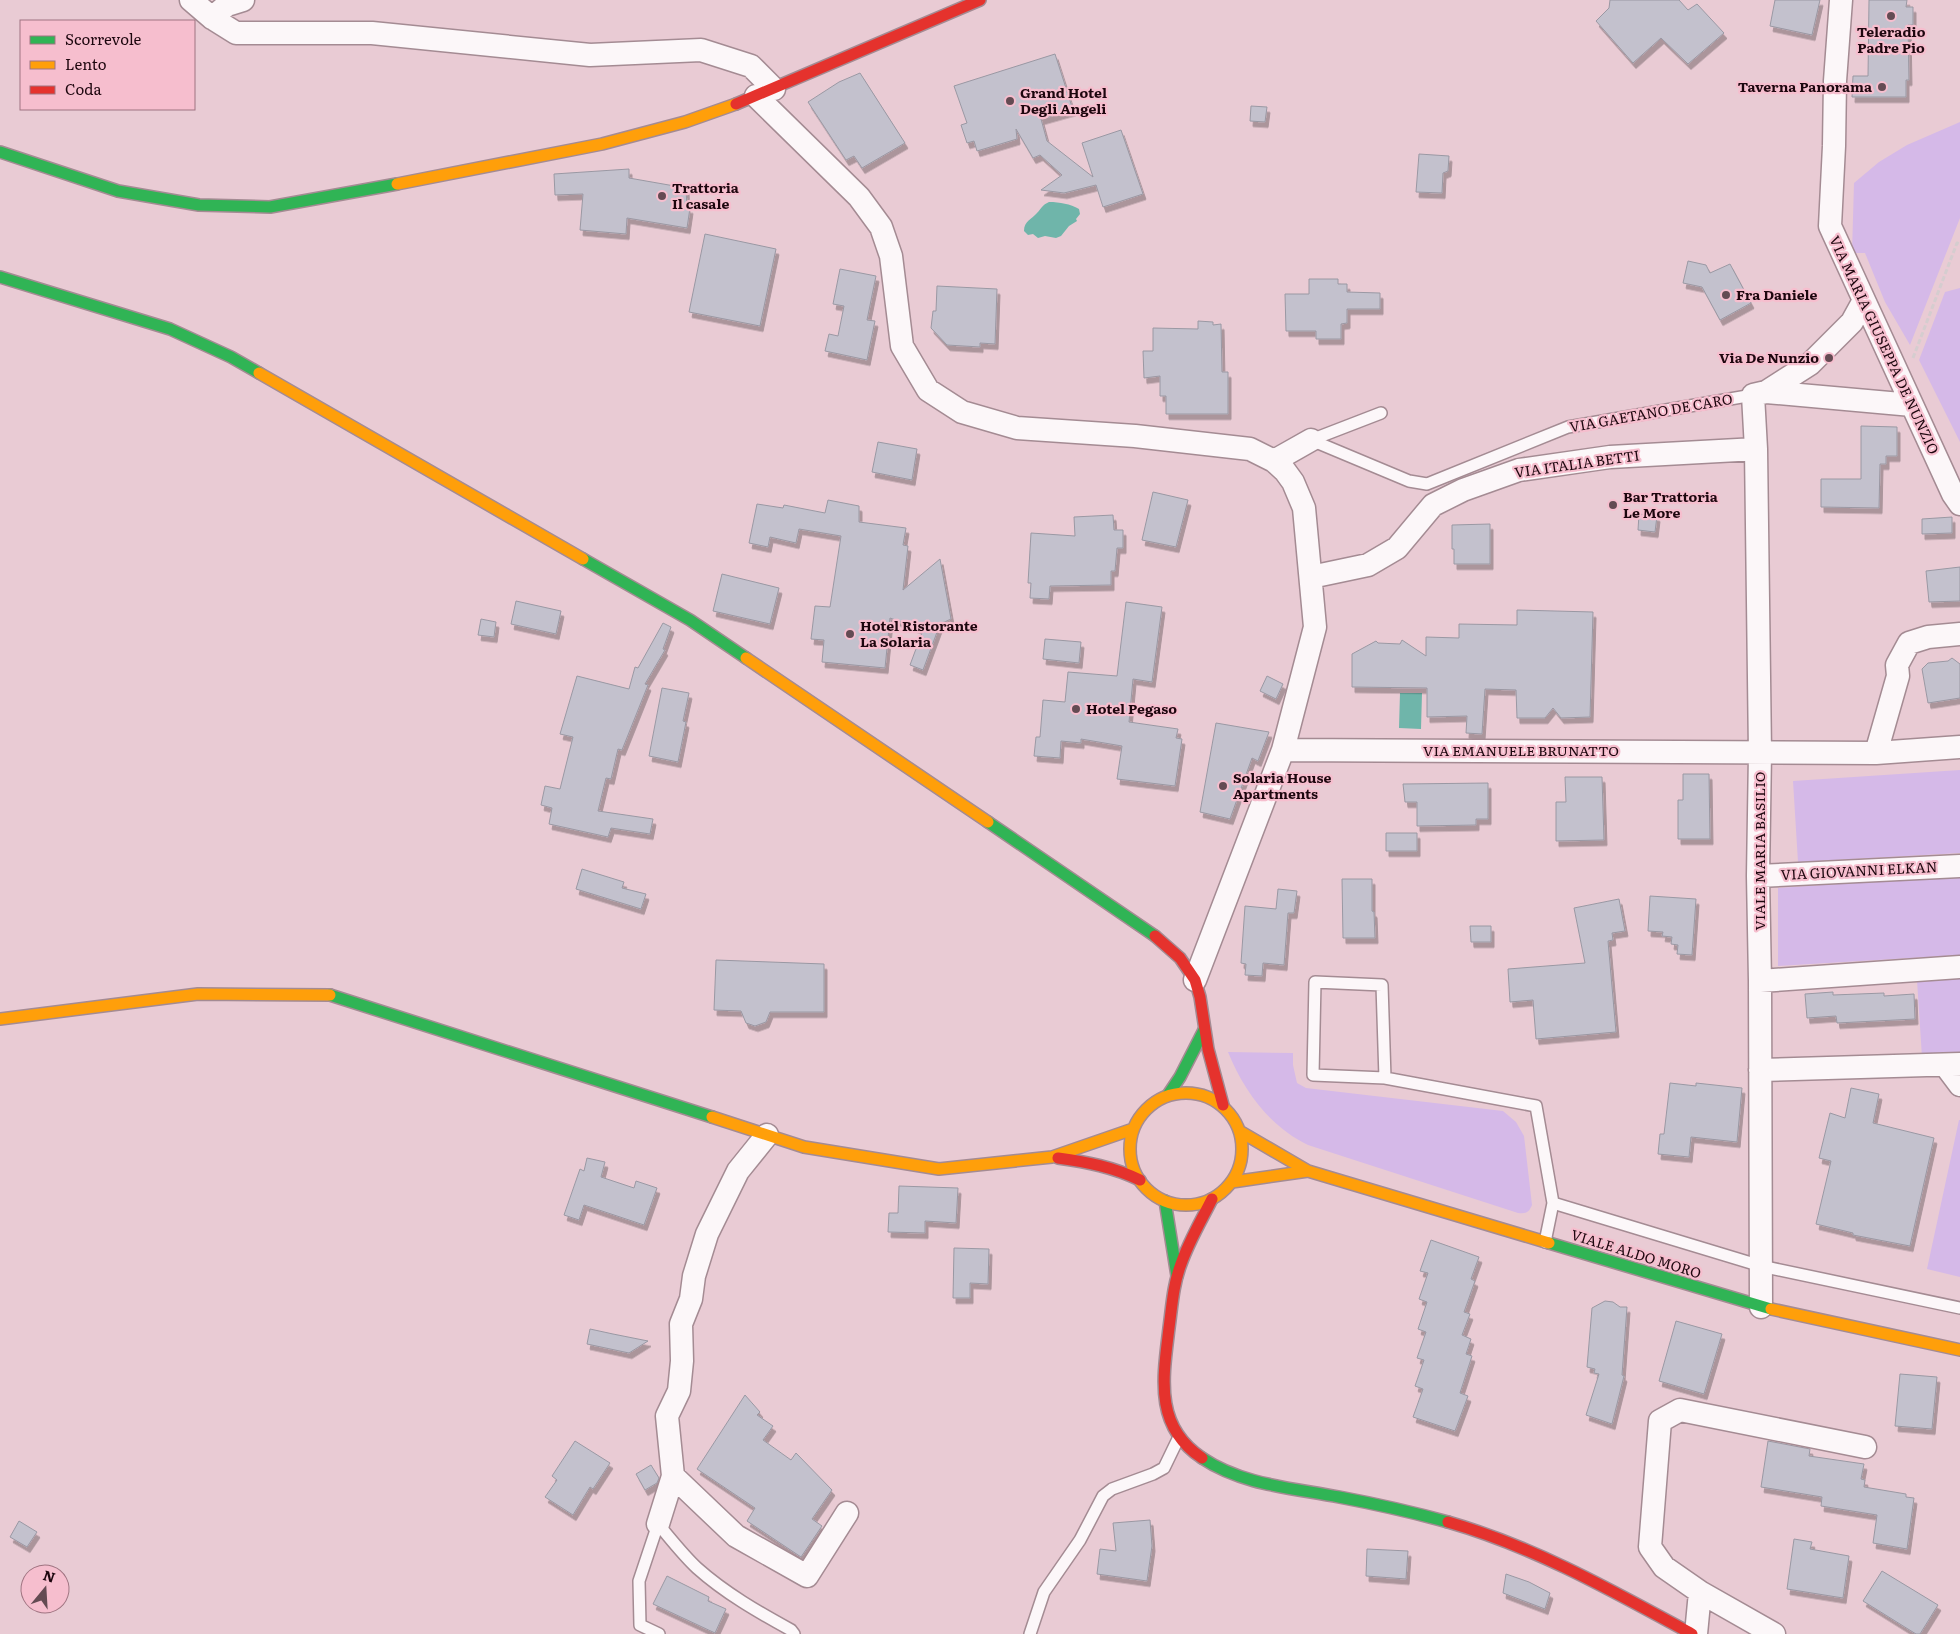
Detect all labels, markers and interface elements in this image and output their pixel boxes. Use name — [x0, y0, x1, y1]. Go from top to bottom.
marker: Teleradio Padre Pio — [1885, 10, 1897, 22]
legend — [20, 20, 195, 110]
place label: Teleradio Padre Pio — [1857, 21, 1926, 57]
text: Scorrevole — [65, 27, 142, 50]
text: Lento — [65, 52, 107, 75]
place label: Taverna Panorama — [1738, 76, 1873, 96]
text: Coda — [65, 77, 102, 100]
marker: Taverna Panorama — [1876, 81, 1888, 93]
place label: Grand Hotel Degli Angeli — [1020, 82, 1107, 118]
marker: Grand Hotel Degli Angeli — [1004, 95, 1016, 107]
place label: Trattoria Il casale — [672, 177, 740, 213]
marker: Trattoria Il casale — [656, 190, 668, 202]
street label: VIA MARIA GIUSEPPA DE NUNZIO — [1825, 232, 1944, 457]
place label: Fra Daniele — [1736, 284, 1818, 304]
marker: Fra Daniele — [1720, 289, 1732, 301]
place label: Via De Nunzio — [1719, 347, 1819, 367]
marker: Via De Nunzio — [1823, 352, 1835, 364]
street label: VIA GAETANO DE CARO — [1568, 388, 1734, 436]
street label: VIA ITALIA BETTI — [1513, 444, 1641, 482]
place label: Bar Trattoria Le More — [1623, 486, 1719, 522]
marker: Bar Trattoria Le More — [1607, 499, 1619, 511]
place label: Hotel Ristorante La Solaria — [860, 615, 978, 651]
marker: Hotel Ristorante La Solaria — [844, 628, 856, 640]
place label: Hotel Pegaso — [1086, 698, 1177, 718]
marker: Hotel Pegaso — [1070, 703, 1082, 715]
street label: VIA EMANUELE BRUNATTO — [1423, 740, 1619, 760]
place label: Solaria House Apartments — [1233, 767, 1332, 803]
street label: VIALE MARIA BASILIO — [1749, 772, 1769, 931]
marker: Solaria House Apartments — [1217, 780, 1229, 792]
street label: VIA GIOVANNI ELKAN — [1780, 856, 1938, 884]
street label: VIALE ALDO MORO — [1569, 1224, 1704, 1282]
north arrow — [20, 1564, 70, 1614]
text: N — [41, 1564, 58, 1587]

